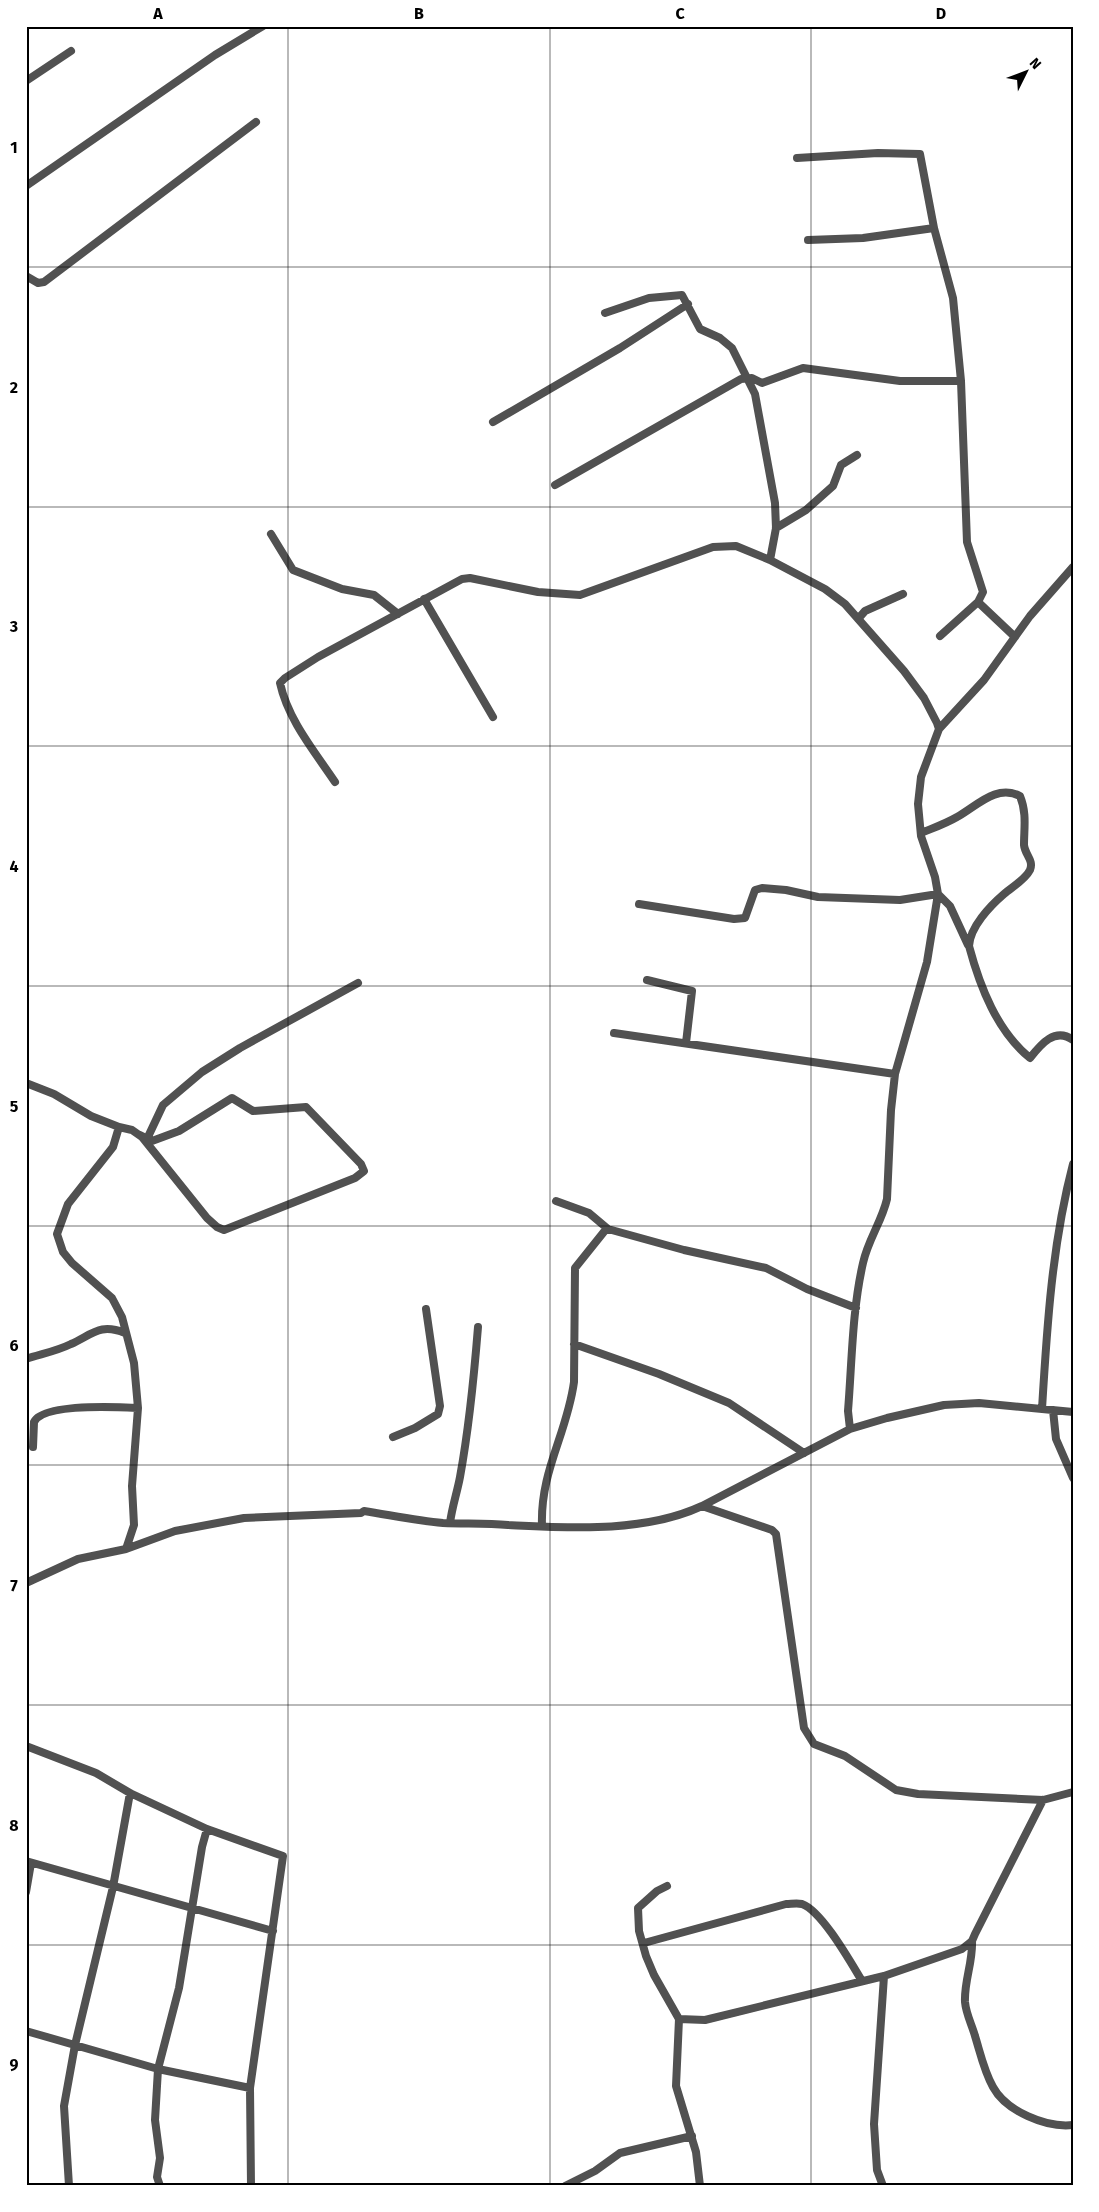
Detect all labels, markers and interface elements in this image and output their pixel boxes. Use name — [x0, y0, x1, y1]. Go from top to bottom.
text: A — [152, 4, 163, 23]
text: B — [414, 4, 424, 23]
text: C — [675, 4, 685, 23]
text: D — [936, 4, 946, 23]
north arrow — [1002, 48, 1052, 98]
text: N — [1026, 54, 1045, 73]
text: 1 — [10, 138, 18, 157]
text: 2 — [10, 378, 18, 397]
text: 3 — [9, 617, 18, 636]
text: 4 — [9, 857, 19, 876]
text: 5 — [10, 1097, 19, 1116]
text: 6 — [9, 1336, 19, 1355]
text: 7 — [10, 1576, 18, 1595]
text: 8 — [9, 1816, 19, 1835]
text: 9 — [10, 2055, 19, 2074]

